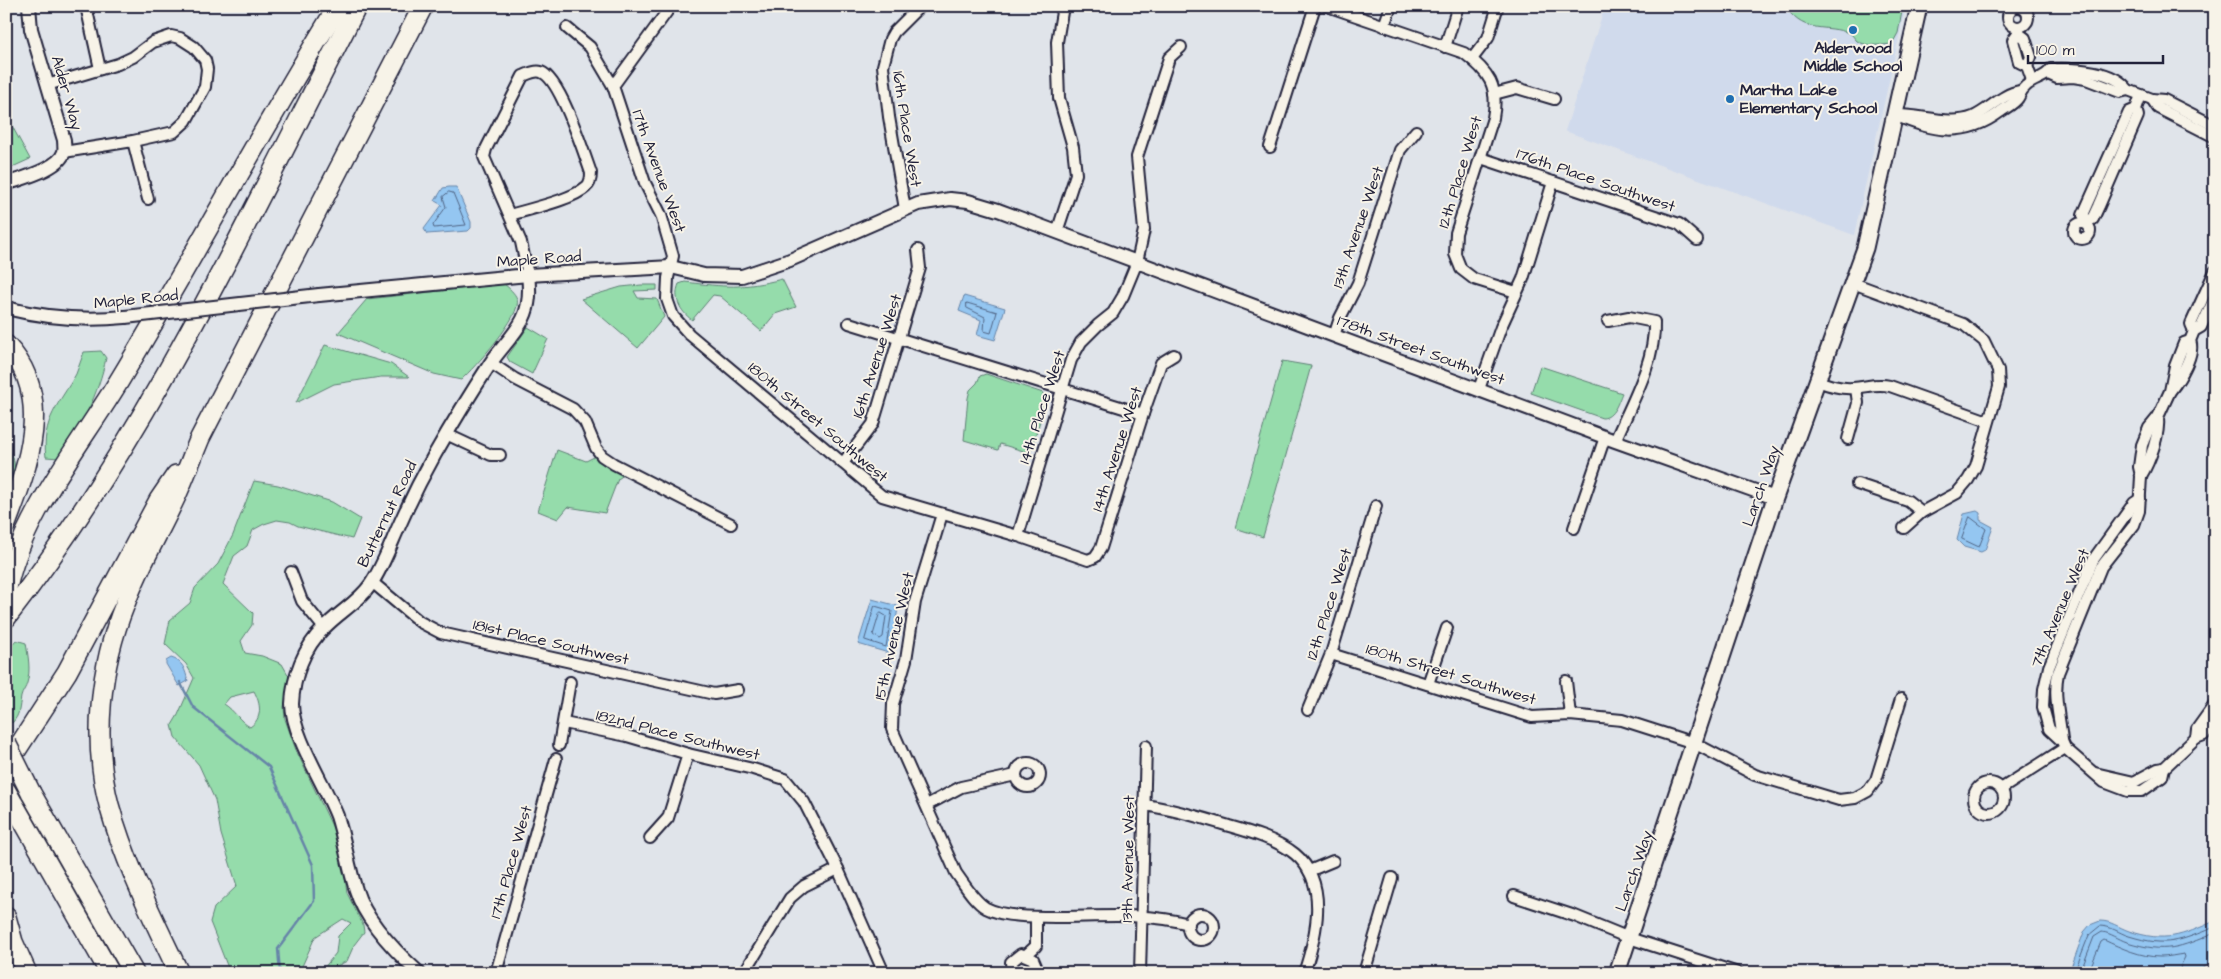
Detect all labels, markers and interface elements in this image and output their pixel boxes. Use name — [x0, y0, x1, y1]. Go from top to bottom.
marker: Alderwood Middle School — [1847, 24, 1859, 36]
scale bar — [2028, 32, 2164, 64]
place label: Alderwood Middle School — [1804, 37, 1903, 77]
text: 100 m — [2036, 40, 2075, 61]
street label: Alder Way — [45, 53, 88, 133]
street label: 16th Place West — [887, 69, 927, 189]
place label: Martha Lake Elementary School — [1740, 79, 1878, 120]
marker: Martha Lake Elementary School — [1724, 93, 1736, 105]
street label: 17th Avenue West — [627, 106, 692, 236]
street label: 12th Place West — [1432, 113, 1488, 231]
street label: 176th Place Southwest — [1514, 142, 1679, 218]
street label: 13th Avenue West — [1327, 163, 1389, 291]
street label: Maple Road — [496, 245, 582, 273]
street label: Maple Road — [93, 284, 179, 314]
street label: 16th Avenue West — [847, 291, 908, 421]
street label: 178th Street Southwest — [1334, 309, 1508, 391]
street label: 14th Place West — [1013, 347, 1071, 467]
street label: 180th Street Southwest — [743, 357, 893, 488]
street label: 14th Avenue West — [1086, 383, 1148, 514]
street label: Larch Way — [1737, 442, 1786, 530]
street label: Butternut Road — [352, 457, 422, 571]
street label: 12th Place West — [1301, 545, 1358, 663]
street label: 7th Avenue West — [2025, 545, 2095, 671]
street label: 15th Avenue West — [869, 569, 920, 702]
street label: 181st Place Southwest — [471, 613, 632, 671]
street label: 180th Street Southwest — [1363, 638, 1539, 711]
street label: 182nd Place Southwest — [594, 704, 763, 766]
street label: 13th Avenue West — [1116, 794, 1140, 923]
street label: 17th Place West — [484, 802, 538, 921]
street label: Larch Way — [1610, 827, 1659, 915]

